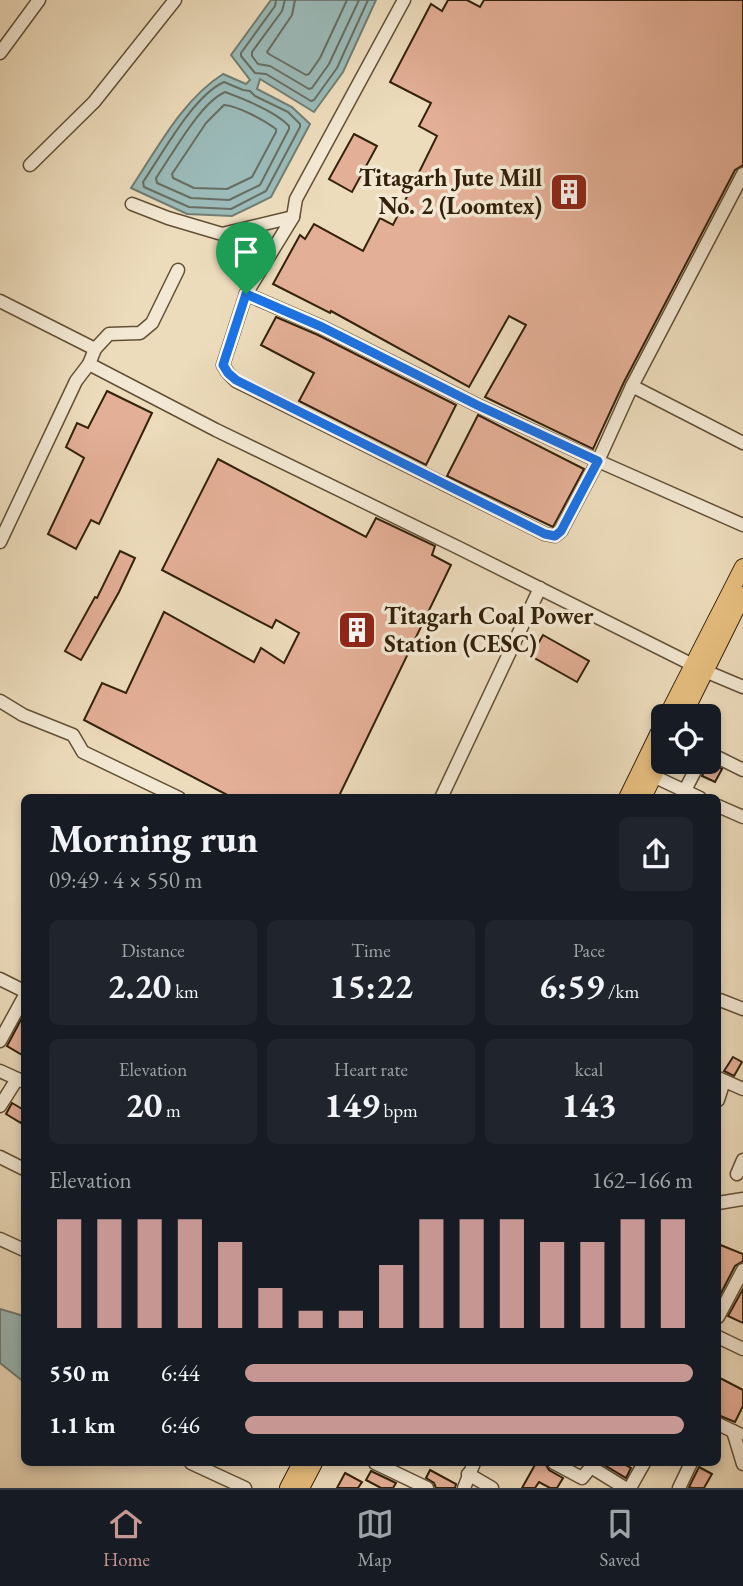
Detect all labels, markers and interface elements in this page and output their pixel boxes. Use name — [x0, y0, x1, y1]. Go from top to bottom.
place label: Titagarh Jute Mill No. 2 (Loomtex) — [359, 162, 542, 221]
building icon: Titagarh Jute Mill No. 2 (Loomtex) — [548, 171, 590, 213]
pin — [216, 222, 276, 294]
icon: arrive — [227, 233, 265, 271]
place label: Titagarh Coal Power Station (CESC) — [384, 600, 594, 659]
building icon: Titagarh Coal Power Station (CESC) — [336, 609, 378, 651]
map controls — [651, 704, 721, 774]
button: locate — [651, 704, 721, 774]
text: Morning run — [49, 814, 258, 863]
button: share — [619, 817, 693, 891]
text: 09:49 · 4 × 550 m — [49, 865, 202, 895]
text: Distance — [121, 938, 185, 963]
text: Time — [351, 938, 391, 963]
text: Pace — [573, 938, 605, 963]
text: 2.20 — [107, 963, 171, 1008]
text: 15:22 — [329, 963, 413, 1008]
text: 6:59 — [539, 963, 604, 1008]
text: km — [171, 979, 199, 1004]
text: /km — [604, 979, 639, 1004]
text: Elevation — [119, 1057, 187, 1082]
text: Heart rate — [334, 1057, 408, 1082]
text: kcal — [575, 1057, 603, 1082]
text: 20 — [125, 1082, 162, 1127]
text: 149 — [324, 1082, 380, 1127]
text: 143 — [561, 1082, 617, 1127]
text: m — [162, 1098, 181, 1123]
text: bpm — [380, 1098, 418, 1123]
text: Elevation — [49, 1165, 132, 1195]
text: 162–166 m — [592, 1165, 693, 1195]
text: 550 m — [49, 1358, 110, 1388]
text: 6:44 — [161, 1358, 200, 1388]
text: 1.1 km — [49, 1410, 116, 1440]
text: 6:46 — [161, 1410, 200, 1440]
tab: Home — [103, 1505, 150, 1572]
tab: Map — [356, 1505, 394, 1572]
tab: Saved — [599, 1505, 640, 1572]

